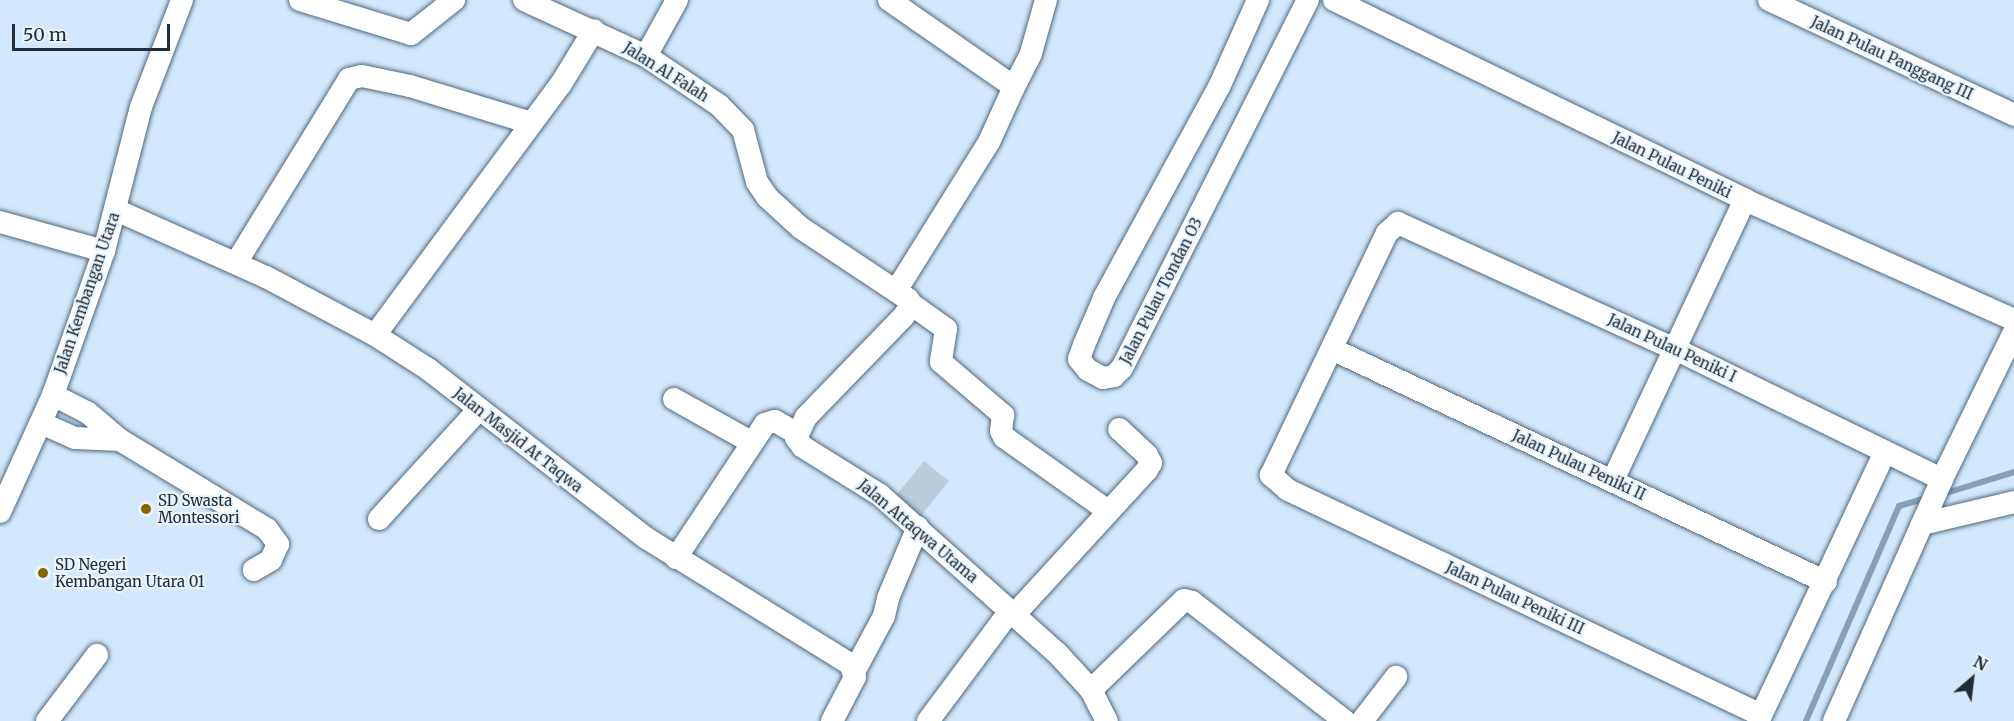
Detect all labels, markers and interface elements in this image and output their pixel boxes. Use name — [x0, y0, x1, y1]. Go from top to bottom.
scale bar — [15, 12, 172, 50]
street label: Jalan Pulau Panggang III — [1808, 13, 1976, 103]
text: 50 m — [23, 23, 67, 46]
street label: Jalan Al Falah — [620, 38, 712, 106]
street label: Jalan Pulau Peniki — [1609, 128, 1735, 202]
street label: Jalan Kembangan Utara — [51, 210, 123, 376]
street label: Jalan Pulau Tondan O3 — [1116, 215, 1206, 367]
street label: Jalan Pulau Peniki I — [1605, 310, 1739, 386]
street label: Jalan Masjid At Taqwa — [450, 384, 586, 496]
street label: Jalan Pulau Peniki II — [1509, 426, 1649, 504]
street label: Jalan Attaqwa Utama — [854, 476, 982, 586]
place label: SD Swasta Montessori — [158, 491, 240, 526]
marker: SD Swasta Montessori — [139, 502, 153, 516]
place label: SD Negeri Kembangan Utara 01 — [55, 555, 205, 590]
street label: Jalan Pulau Peniki III — [1443, 558, 1587, 638]
marker: SD Negeri Kembangan Utara 01 — [36, 566, 50, 580]
north arrow — [1942, 649, 2002, 709]
text: N — [1970, 651, 1991, 675]

